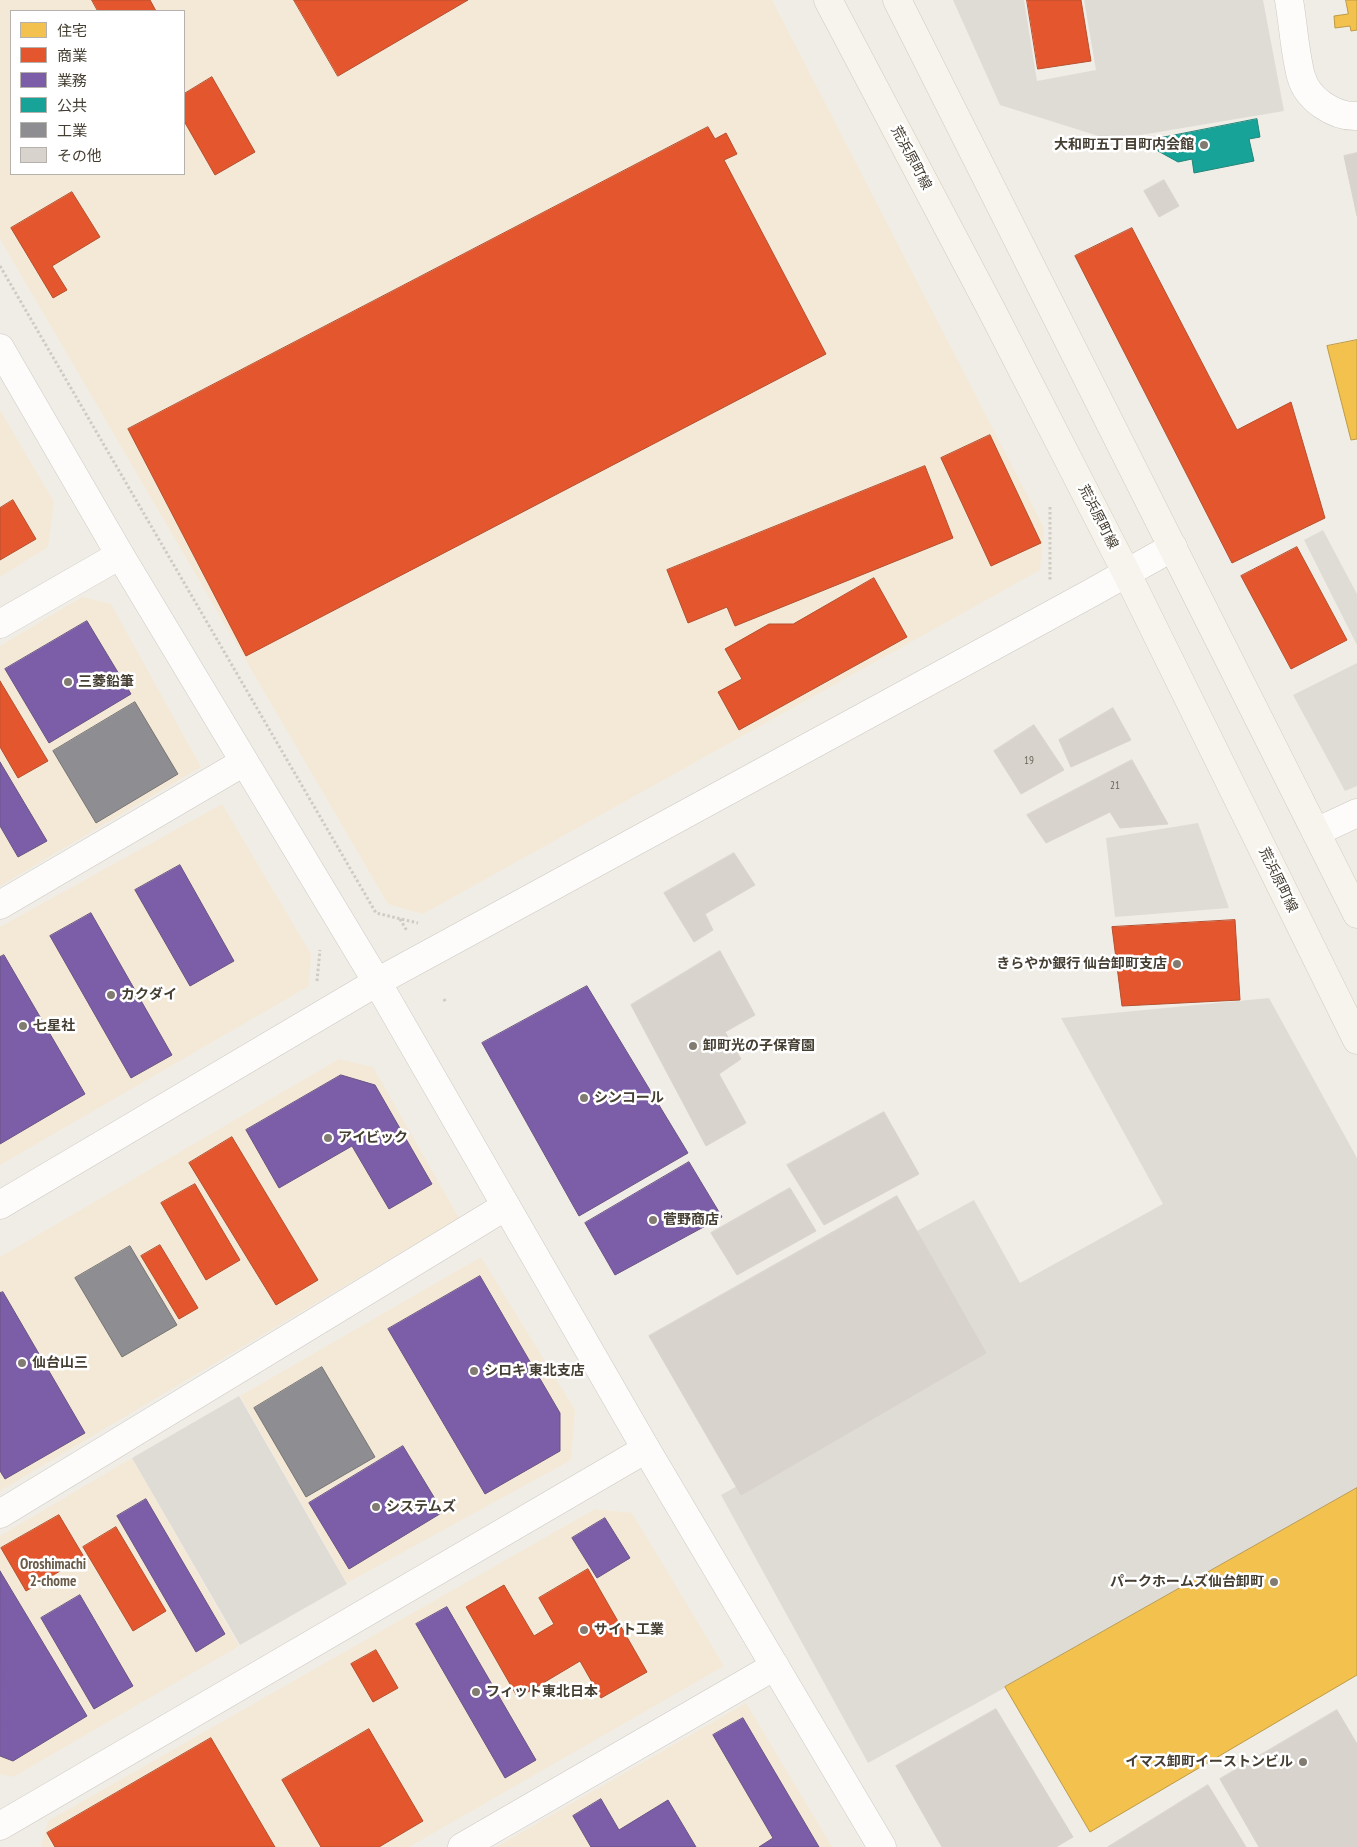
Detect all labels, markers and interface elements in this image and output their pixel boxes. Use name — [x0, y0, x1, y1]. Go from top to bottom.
legend — [10, 10, 185, 175]
text: 住宅 — [57, 21, 87, 40]
text: 商業 — [57, 46, 87, 65]
text: 業務 — [57, 71, 87, 90]
text: 公共 — [57, 96, 87, 115]
text: 工業 — [57, 121, 87, 140]
street label: 荒浜原町線 — [887, 123, 935, 193]
place label: 大和町五丁目町内会館 — [1054, 137, 1194, 153]
marker: 大和町五丁目町内会館 — [1198, 139, 1210, 151]
text: その他 — [57, 146, 102, 165]
street label: 荒浜原町線 — [1075, 482, 1121, 552]
place label: 三菱鉛筆 — [78, 674, 134, 690]
marker: 三菱鉛筆 — [62, 676, 74, 688]
house number: 19 — [1024, 754, 1034, 768]
house number: 21 — [1110, 779, 1120, 793]
street label: 荒浜原町線 — [1255, 845, 1301, 915]
place label: きらやか銀行 仙台卸町支店 — [996, 956, 1167, 972]
marker: きらやか銀行 仙台卸町支店 — [1171, 958, 1183, 970]
place label: カクダイ — [121, 987, 177, 1003]
marker: カクダイ — [105, 989, 117, 1001]
place label: 七星社 — [33, 1018, 75, 1034]
marker: 七星社 — [17, 1020, 29, 1032]
place label: 卸町光の子保育園 — [703, 1038, 815, 1054]
marker: 卸町光の子保育園 — [687, 1040, 699, 1052]
place label: シンコール — [594, 1090, 664, 1106]
marker: シンコール — [578, 1092, 590, 1104]
place label: アイビック — [338, 1130, 408, 1146]
marker: アイビック — [322, 1132, 334, 1144]
place label: 菅野商店 — [663, 1212, 719, 1228]
marker: 菅野商店 — [647, 1214, 659, 1226]
place label: 仙台山三 — [32, 1355, 88, 1371]
marker: 仙台山三 — [16, 1357, 28, 1369]
place label: シロキ 東北支店 — [484, 1363, 585, 1379]
marker: シロキ 東北支店 — [468, 1365, 480, 1377]
place label: システムズ — [386, 1499, 456, 1515]
marker: システムズ — [370, 1501, 382, 1513]
district label: Oroshimachi 2-chome — [20, 1556, 86, 1591]
place label: パークホームズ仙台卸町 — [1110, 1574, 1264, 1590]
marker: パークホームズ仙台卸町 — [1268, 1576, 1280, 1588]
place label: サイト工業 — [594, 1622, 664, 1638]
marker: サイト工業 — [578, 1624, 590, 1636]
place label: フィット東北日本 — [486, 1684, 598, 1700]
marker: フィット東北日本 — [470, 1686, 482, 1698]
place label: イマス卸町イーストンビル — [1125, 1754, 1293, 1770]
marker: イマス卸町イーストンビル — [1297, 1756, 1309, 1768]

